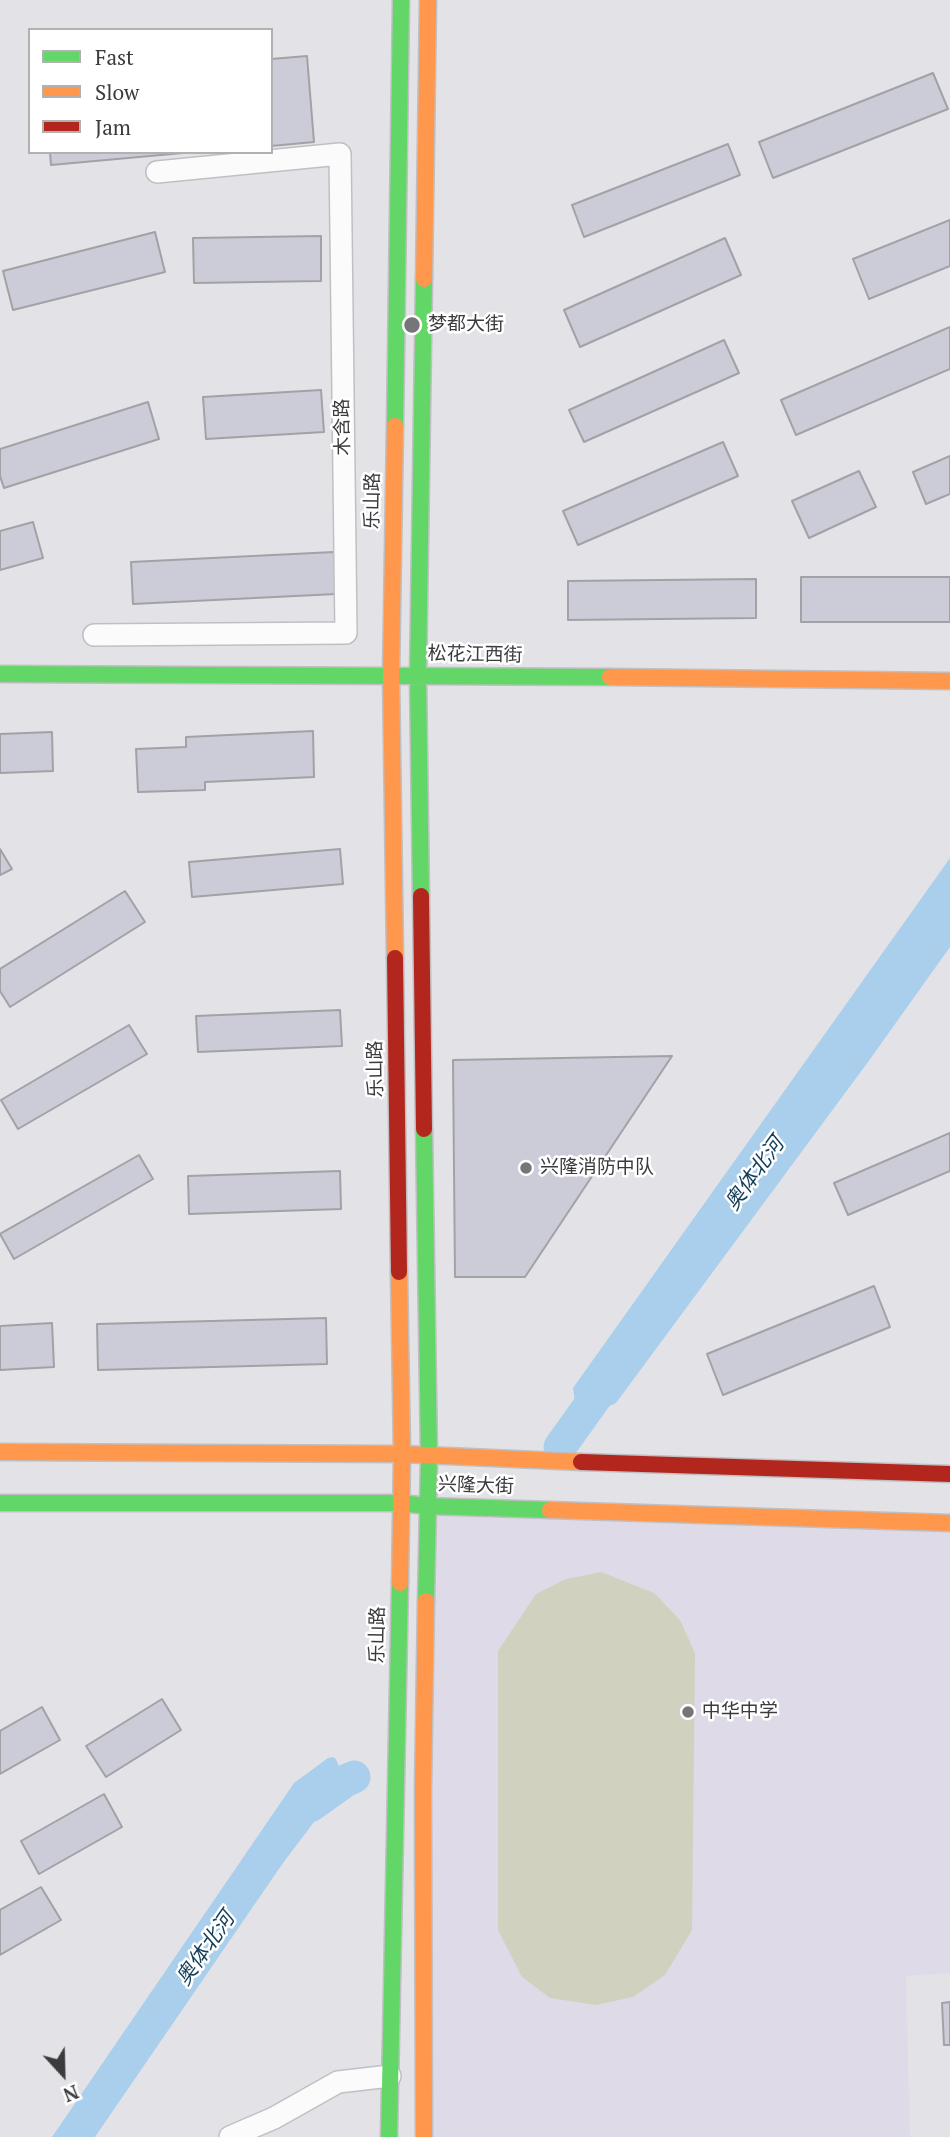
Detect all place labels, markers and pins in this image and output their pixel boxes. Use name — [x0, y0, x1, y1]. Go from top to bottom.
place label: 梦都大街 — [428, 314, 504, 336]
marker: 梦都大街 — [402, 315, 422, 335]
place label: 兴隆消防中队 — [540, 1157, 654, 1179]
marker: 兴隆消防中队 — [518, 1160, 534, 1176]
place label: 中华中学 — [702, 1701, 778, 1723]
marker: 中华中学 — [680, 1704, 696, 1720]

